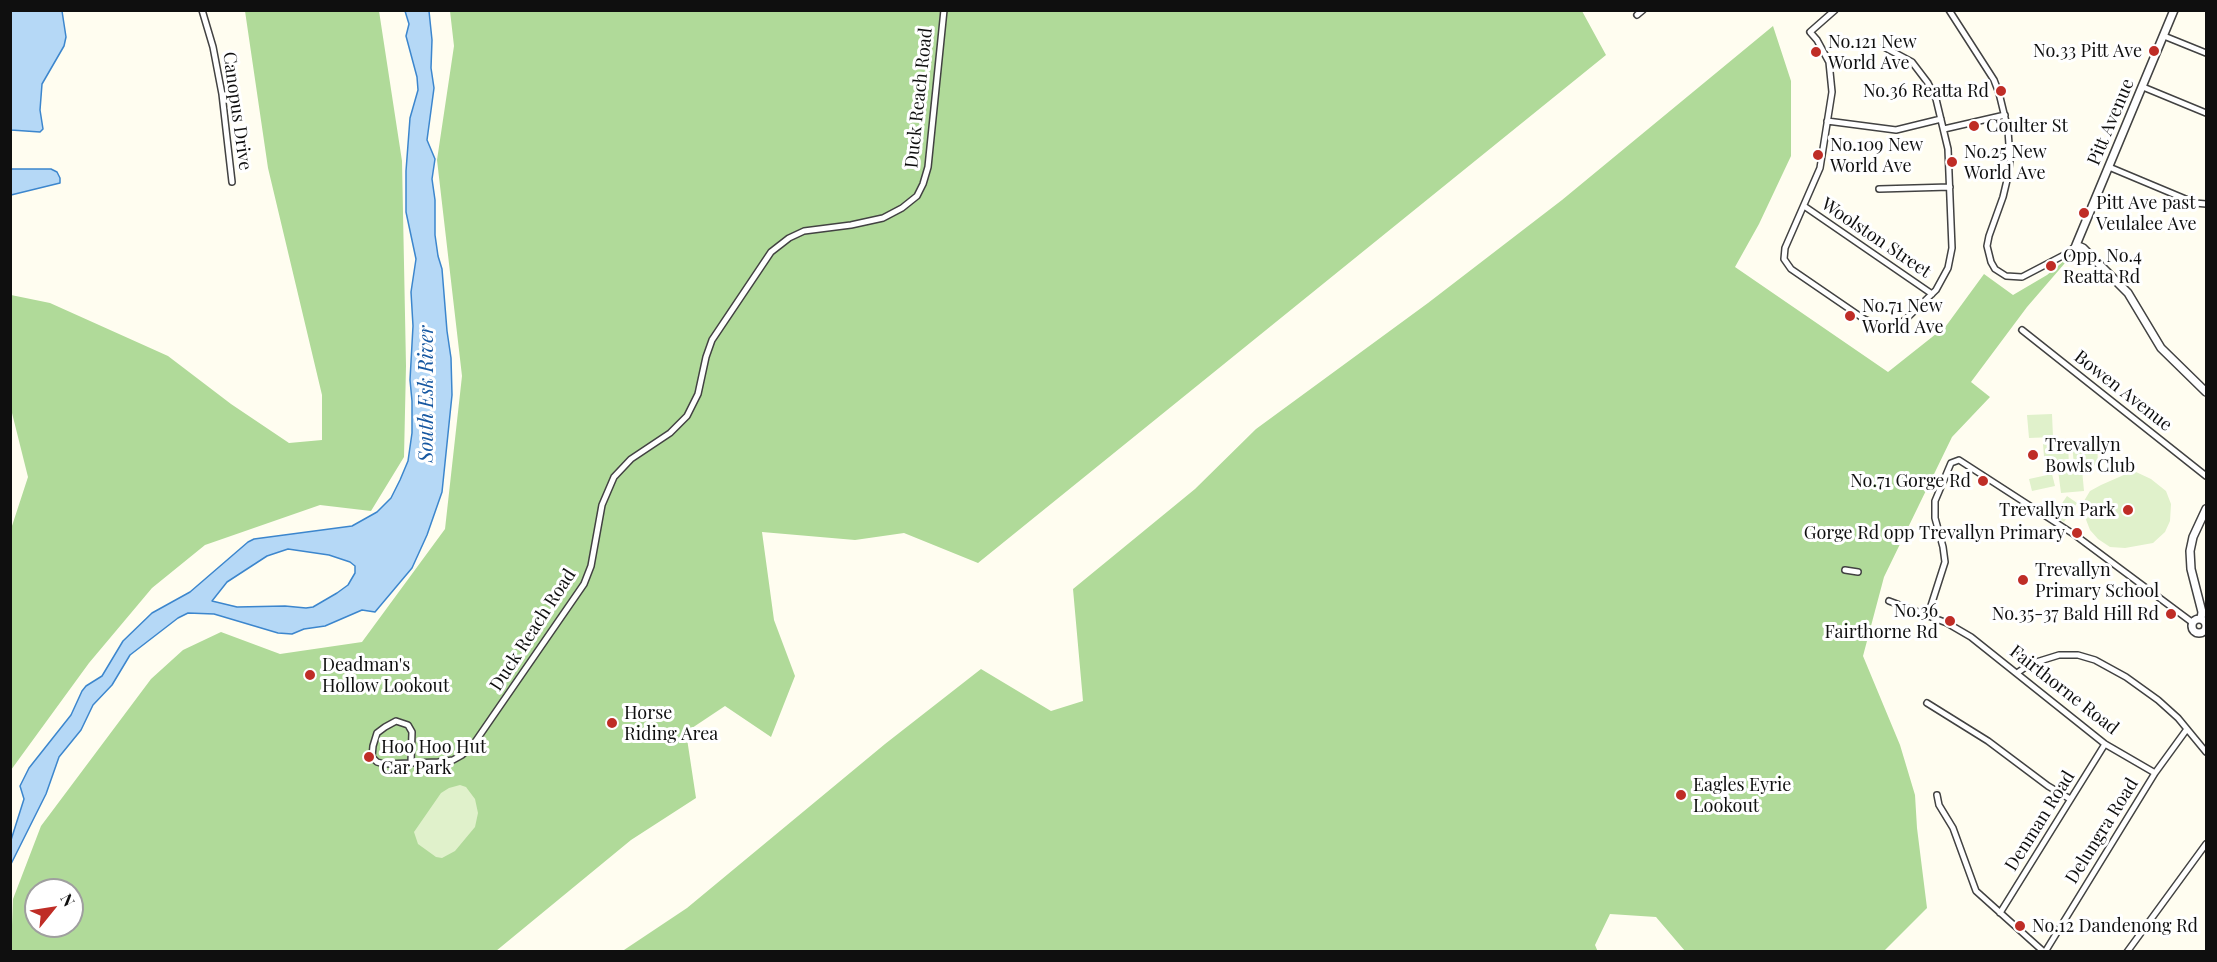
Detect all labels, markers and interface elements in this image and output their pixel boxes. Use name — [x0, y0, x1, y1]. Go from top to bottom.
street label: Duck Reach Road — [901, 27, 937, 169]
place label: No.121 New World Ave — [1828, 31, 1916, 74]
place label: No.33 Pitt Ave — [2033, 40, 2142, 62]
marker: No.33 Pitt Ave — [2147, 44, 2161, 58]
marker: No.121 New World Ave — [1809, 45, 1823, 59]
street label: Canopus Drive — [218, 50, 256, 172]
street label: Pitt Avenue — [2083, 76, 2139, 168]
place label: No.36 Reatta Rd — [1863, 80, 1989, 102]
marker: No.36 Reatta Rd — [1994, 84, 2008, 98]
place label: Coulter St — [1986, 115, 2068, 137]
marker: Coulter St — [1967, 119, 1981, 133]
place label: No.109 New World Ave — [1830, 134, 1923, 176]
place label: No.25 New World Ave — [1964, 141, 2047, 184]
marker: No.109 New World Ave — [1811, 148, 1825, 162]
marker: No.25 New World Ave — [1945, 155, 1959, 169]
place label: Pitt Ave past Veulalee Ave — [2096, 192, 2197, 234]
street label: Woolston Street — [1817, 193, 1935, 283]
marker: Pitt Ave past Veulalee Ave — [2077, 206, 2091, 220]
place label: Opp. No.4 Reatta Rd — [2063, 245, 2142, 288]
marker: Opp. No.4 Reatta Rd — [2044, 259, 2058, 273]
place label: No.71 New World Ave — [1862, 295, 1944, 338]
marker: No.71 New World Ave — [1843, 309, 1857, 323]
water label: South Esk River — [415, 326, 439, 462]
street label: Bowen Avenue — [2070, 346, 2176, 436]
place label: Trevallyn Bowls Club — [2045, 434, 2135, 476]
marker: Trevallyn Bowls Club — [2026, 448, 2040, 462]
place label: No.71 Gorge Rd — [1850, 470, 1971, 492]
marker: No.71 Gorge Rd — [1976, 474, 1990, 488]
place label: Trevallyn Park — [1999, 499, 2116, 521]
marker: Trevallyn Park — [2121, 503, 2135, 517]
place label: Gorge Rd opp Trevallyn Primary — [1804, 522, 2065, 544]
marker: Gorge Rd opp Trevallyn Primary — [2070, 526, 2084, 540]
place label: Trevallyn Primary School — [2035, 559, 2159, 602]
street label: Duck Reach Road — [486, 565, 580, 695]
marker: Trevallyn Primary School — [2016, 573, 2030, 587]
place label: No.36 Fairthorne Rd — [1824, 600, 1938, 642]
place label: No.35-37 Bald Hill Rd — [1992, 603, 2159, 625]
marker: No.35-37 Bald Hill Rd — [2164, 607, 2178, 621]
marker: No.36 Fairthorne Rd — [1943, 614, 1957, 628]
street label: Fairthorne Road — [2005, 641, 2123, 739]
place label: Deadman's Hollow Lookout — [322, 654, 449, 696]
marker: Deadman's Hollow Lookout — [303, 668, 317, 682]
place label: Horse Riding Area — [624, 702, 718, 744]
marker: Horse Riding Area — [605, 716, 619, 730]
place label: Hoo Hoo Hut Car Park — [381, 736, 486, 778]
marker: Hoo Hoo Hut Car Park — [362, 750, 376, 764]
street label: Denman Road — [2001, 767, 2079, 875]
place label: Eagles Eyrie Lookout — [1693, 774, 1791, 816]
street label: Delungra Road — [2061, 774, 2143, 888]
marker: Eagles Eyrie Lookout — [1674, 788, 1688, 802]
north arrow — [24, 878, 84, 938]
text: N — [56, 889, 80, 910]
place label: No.12 Dandenong Rd — [2032, 915, 2198, 937]
marker: No.12 Dandenong Rd — [2013, 919, 2027, 933]

